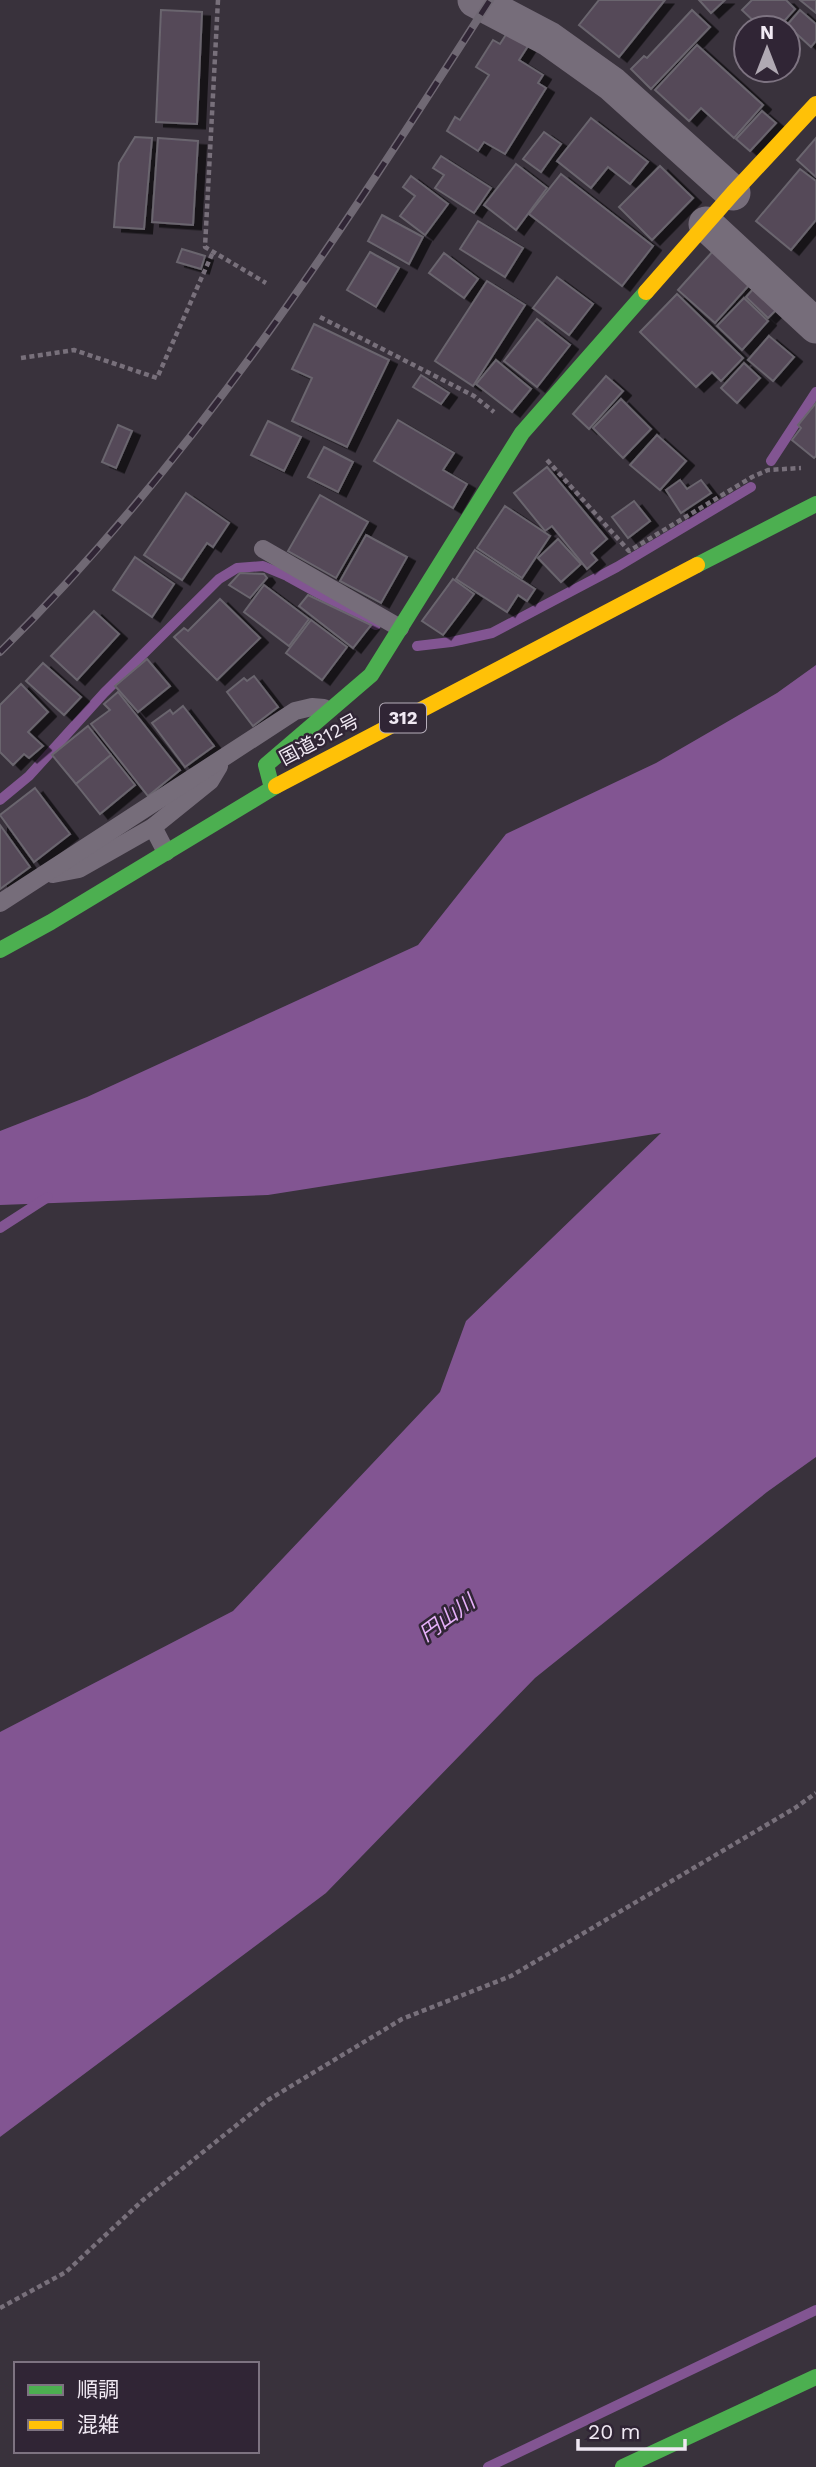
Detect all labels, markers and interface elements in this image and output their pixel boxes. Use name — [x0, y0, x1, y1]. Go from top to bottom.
north arrow — [732, 14, 802, 84]
text: N — [760, 21, 774, 44]
road number: 312 — [380, 704, 426, 732]
street label: 国道312号 — [276, 709, 363, 770]
water label: 円山川 — [414, 1588, 481, 1646]
legend — [14, 2362, 259, 2453]
text: 順調 — [77, 2377, 119, 2402]
scale bar — [578, 2408, 685, 2452]
text: 混雑 — [77, 2412, 119, 2437]
text: 20 m — [588, 2419, 640, 2444]

